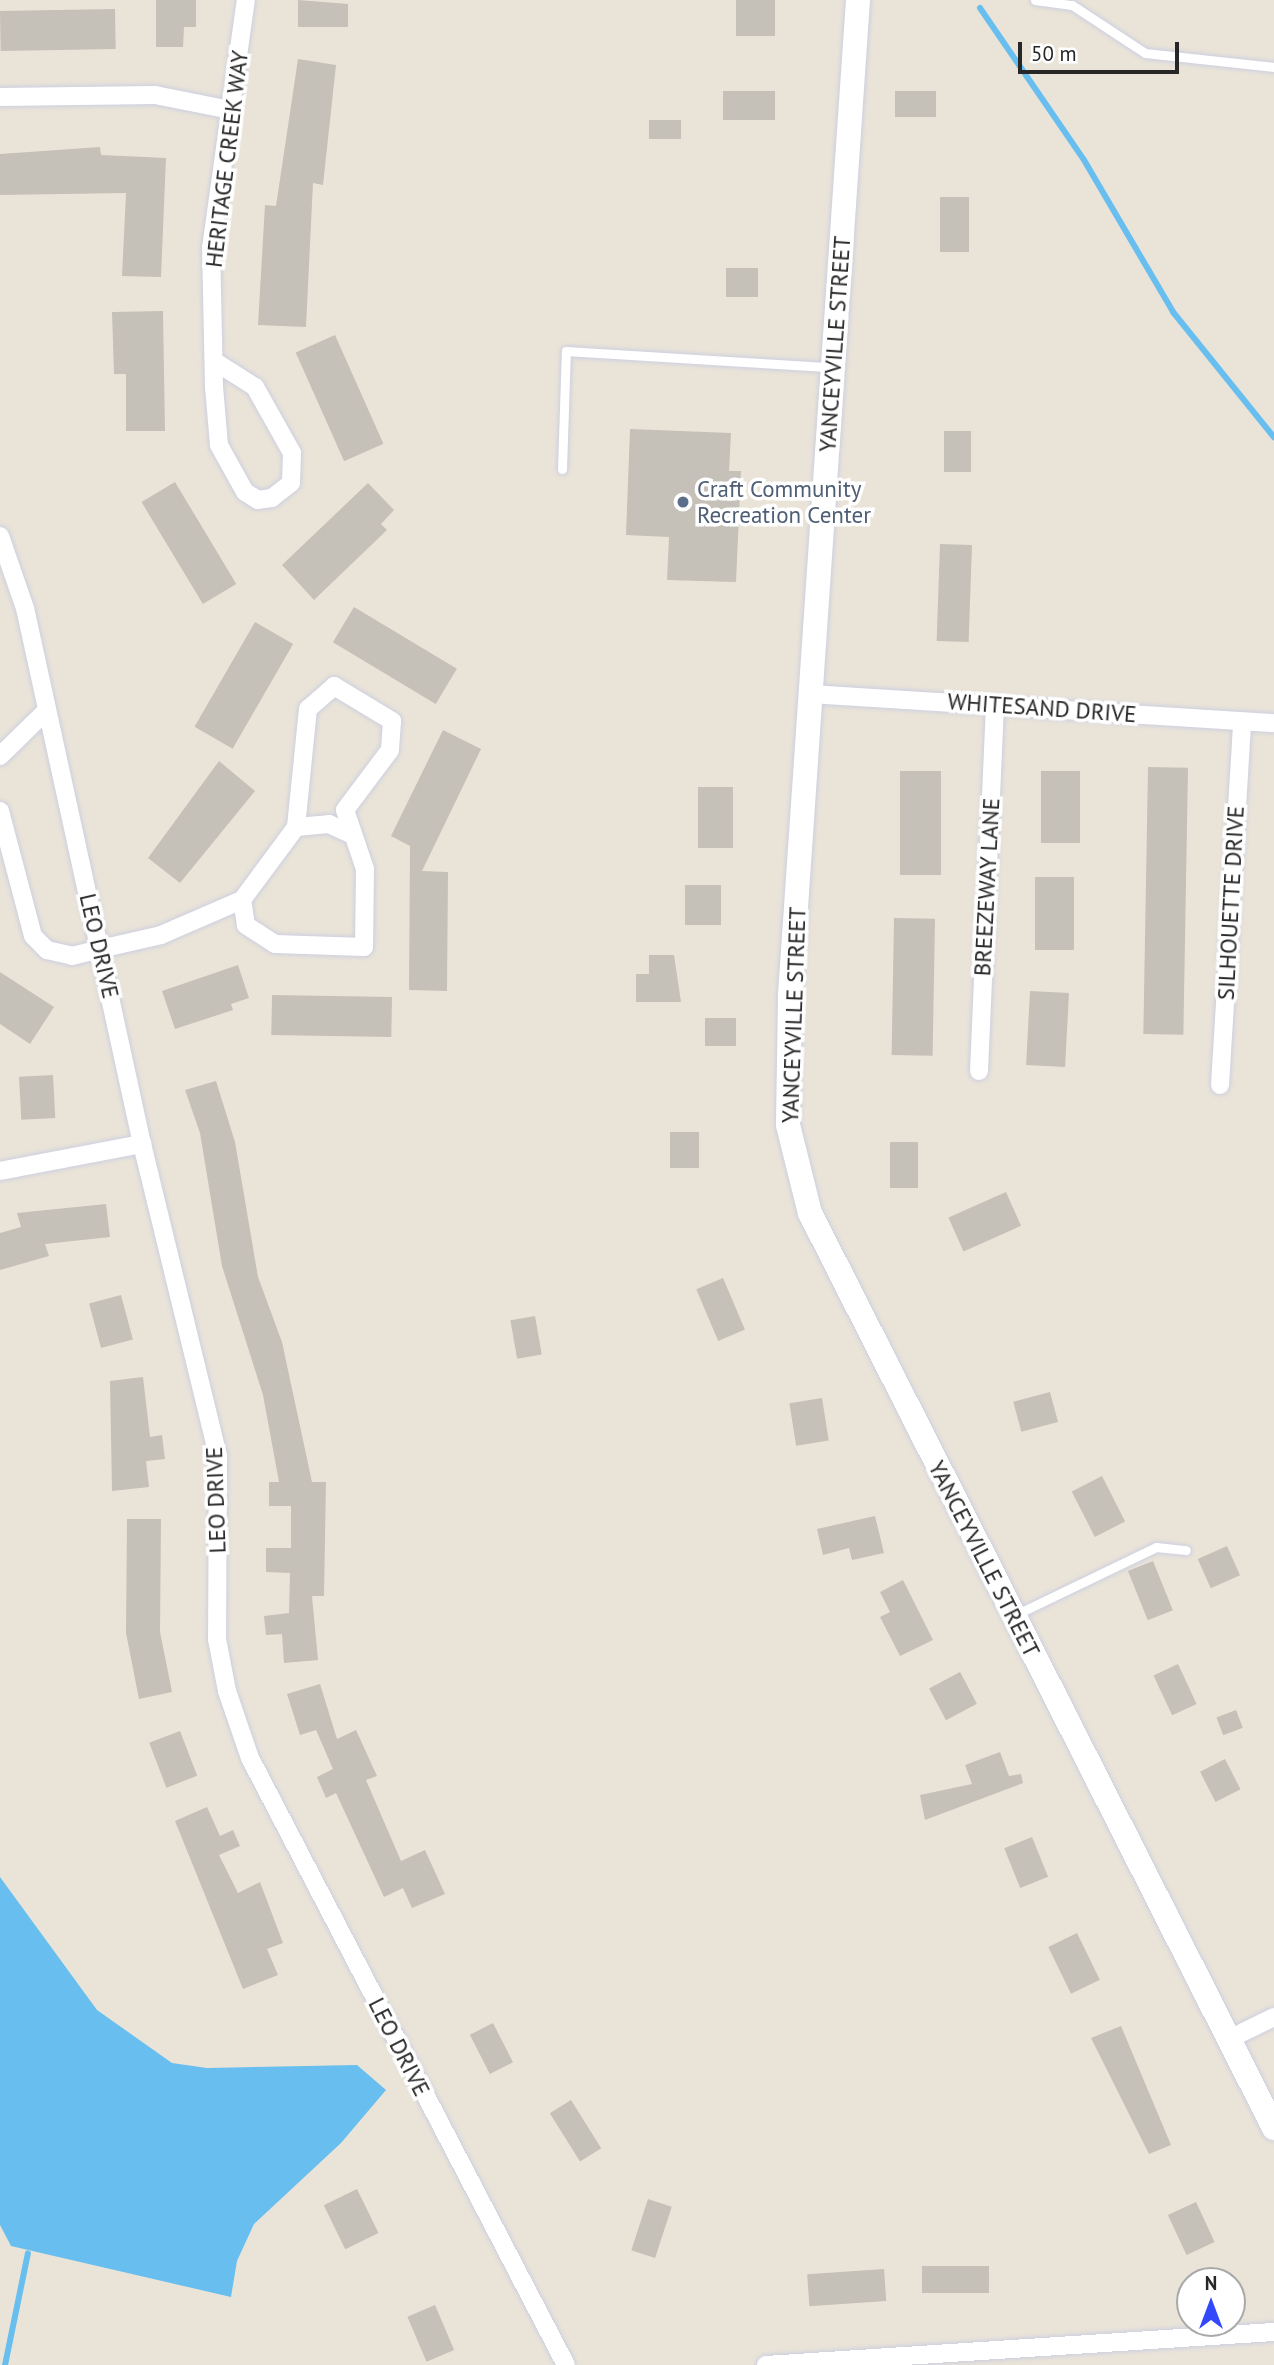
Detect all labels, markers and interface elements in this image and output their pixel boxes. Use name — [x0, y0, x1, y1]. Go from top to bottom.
scale bar — [1022, 28, 1183, 72]
text: 50 m — [1031, 40, 1077, 67]
street label: HERITAGE CREEK WAY — [200, 48, 254, 270]
street label: YANCEYVILLE STREET — [814, 235, 856, 453]
place label: Craft Community Recreation Center — [697, 475, 871, 529]
marker: Craft Community Recreation Center — [675, 494, 691, 510]
street label: WHITESAND DRIVE — [947, 688, 1137, 728]
street label: BREEZEWAY LANE — [969, 797, 1005, 977]
street label: SILHOUETTE DRIVE — [1212, 805, 1250, 1001]
street label: LEO DRIVE — [74, 891, 124, 1001]
street label: YANCEYVILLE STREET — [776, 906, 812, 1124]
street label: LEO DRIVE — [200, 1446, 232, 1554]
street label: YANCEYVILLE STREET — [923, 1456, 1045, 1662]
street label: LEO DRIVE — [362, 1993, 436, 2101]
north arrow — [1176, 2267, 1246, 2337]
text: N — [1205, 2271, 1217, 2295]

